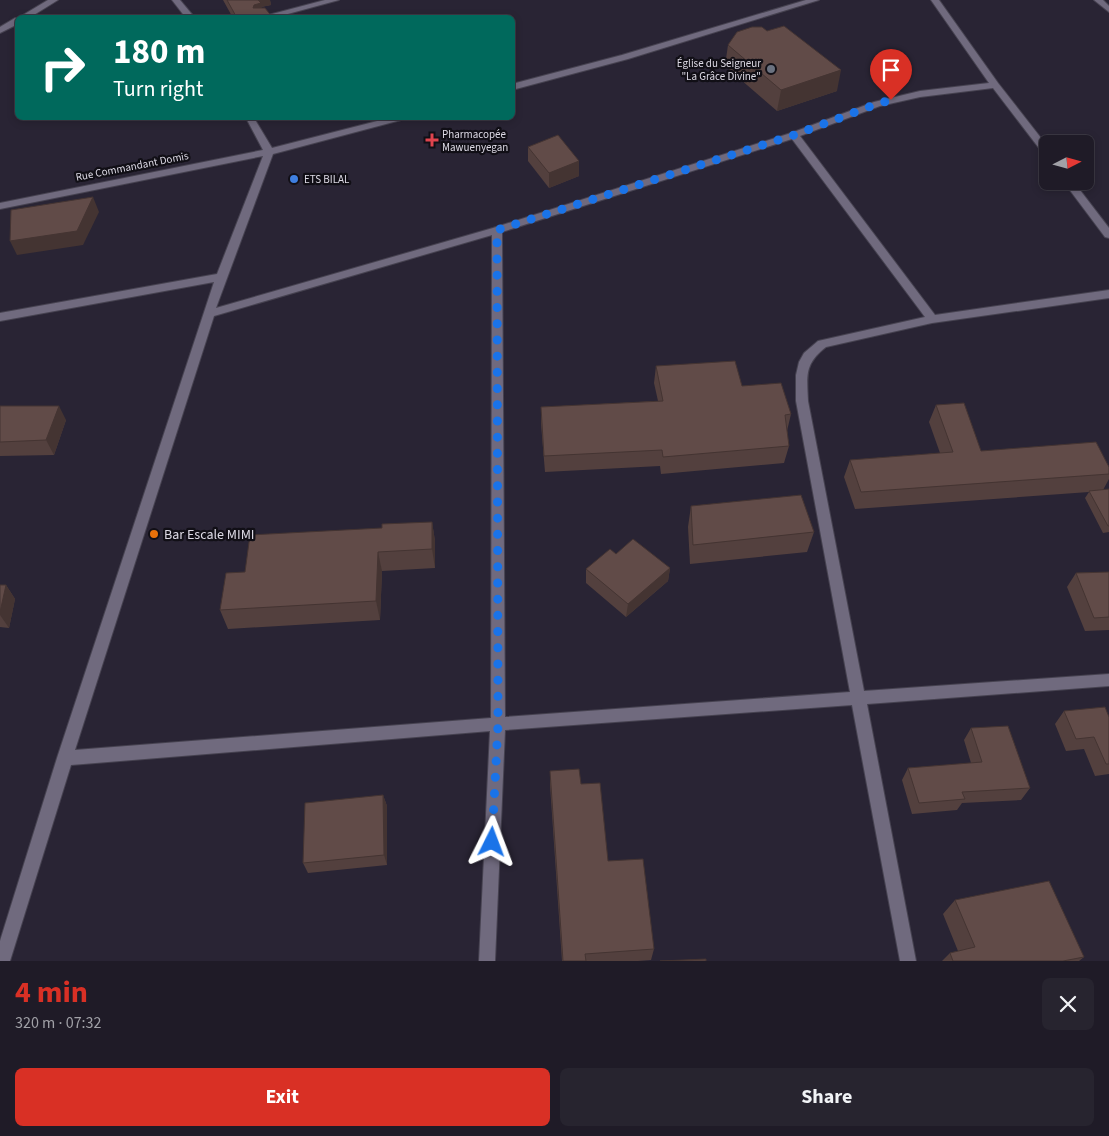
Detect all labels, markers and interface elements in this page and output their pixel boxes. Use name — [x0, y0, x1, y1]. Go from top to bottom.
text: 180 m — [113, 27, 205, 77]
icon: right — [30, 35, 95, 100]
pin — [870, 49, 912, 100]
place label: Église du Seigneur "La Grâce Divine" — [677, 56, 761, 84]
icon: arrive — [877, 56, 905, 84]
marker: Église du Seigneur "La Grâce Divine" — [765, 63, 777, 75]
text: Turn right — [113, 73, 203, 105]
place label: Pharmacopée Mawuenyegan — [442, 127, 508, 155]
marker: Pharmacopée Mawuenyegan — [426, 134, 438, 146]
north arrow — [1039, 135, 1094, 190]
map controls — [1039, 135, 1094, 190]
street label: Rue Commandant Domis — [74, 148, 190, 185]
place label: ETS BILAL — [304, 172, 350, 187]
marker: ETS BILAL — [288, 173, 300, 185]
place label: Bar Escale MIMI — [164, 525, 255, 545]
marker: Bar Escale MIMI — [148, 528, 160, 540]
position arrow — [465, 815, 517, 867]
text: 4 min — [15, 971, 88, 1014]
button: close — [1042, 978, 1094, 1030]
text: 320 m · 07:32 — [15, 1012, 102, 1034]
button: Exit — [15, 1068, 550, 1126]
button: Share — [560, 1068, 1094, 1126]

